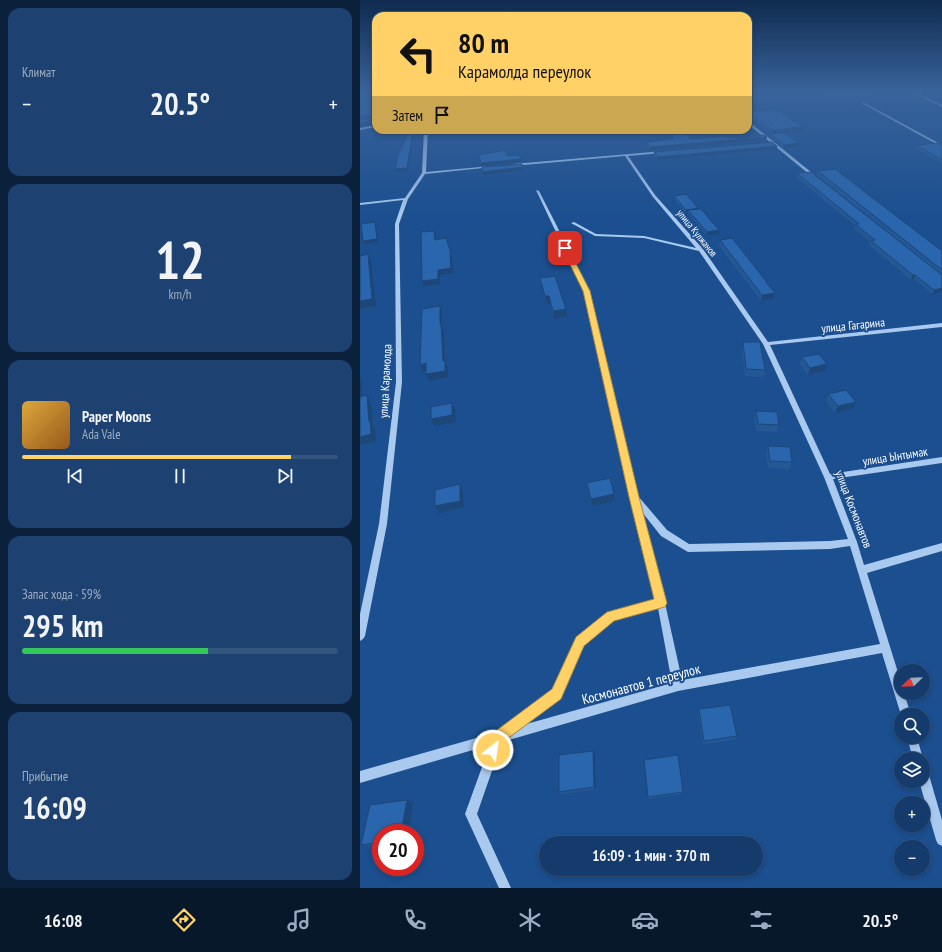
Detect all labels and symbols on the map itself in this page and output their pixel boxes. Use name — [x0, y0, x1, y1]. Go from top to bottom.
street label: улица Кулжанов — [674, 207, 720, 259]
pin — [548, 231, 582, 265]
street label: улица Гагарина — [820, 314, 886, 336]
street label: улица Карамолда — [376, 343, 394, 418]
street label: улица Ынтымак — [861, 443, 929, 469]
street label: улица Космонавтов — [832, 468, 876, 550]
street label: Космонавтов 1 переулок — [580, 659, 703, 708]
north arrow — [894, 664, 930, 700]
position arrow — [472, 729, 514, 771]
speed limit sign: 20 — [372, 824, 424, 876]

